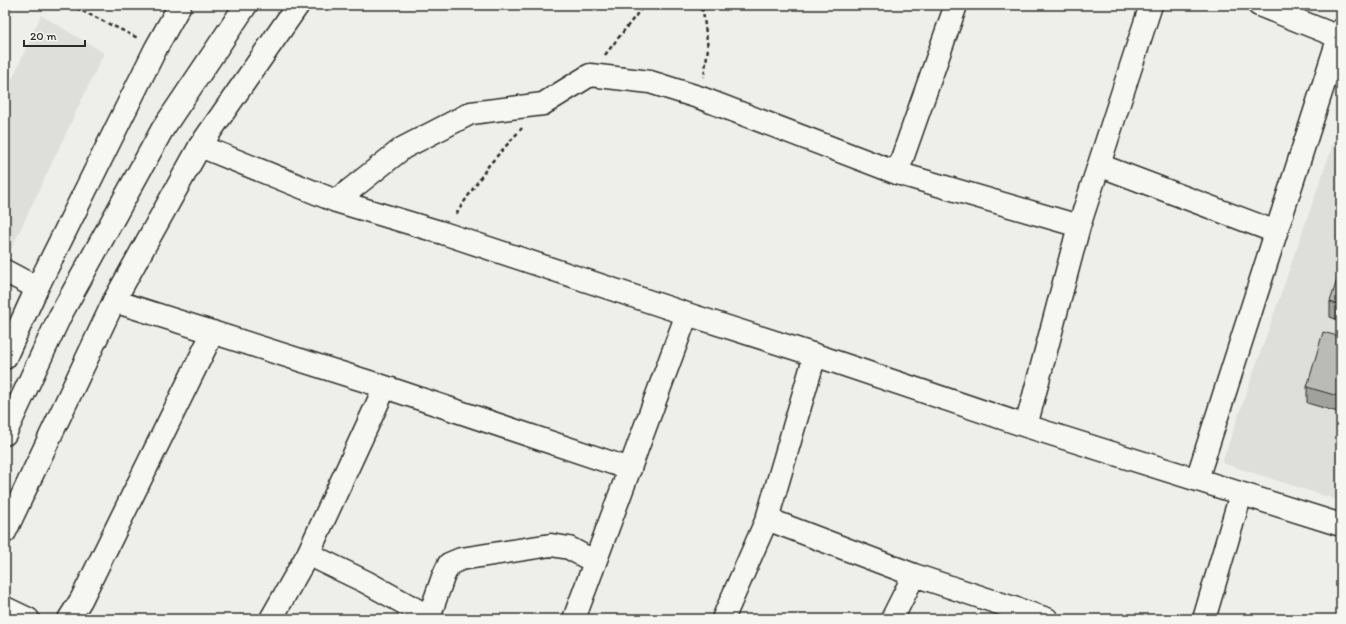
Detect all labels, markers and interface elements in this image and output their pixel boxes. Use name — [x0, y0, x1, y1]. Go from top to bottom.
scale bar — [24, 22, 85, 48]
text: 20 m — [30, 29, 57, 43]

